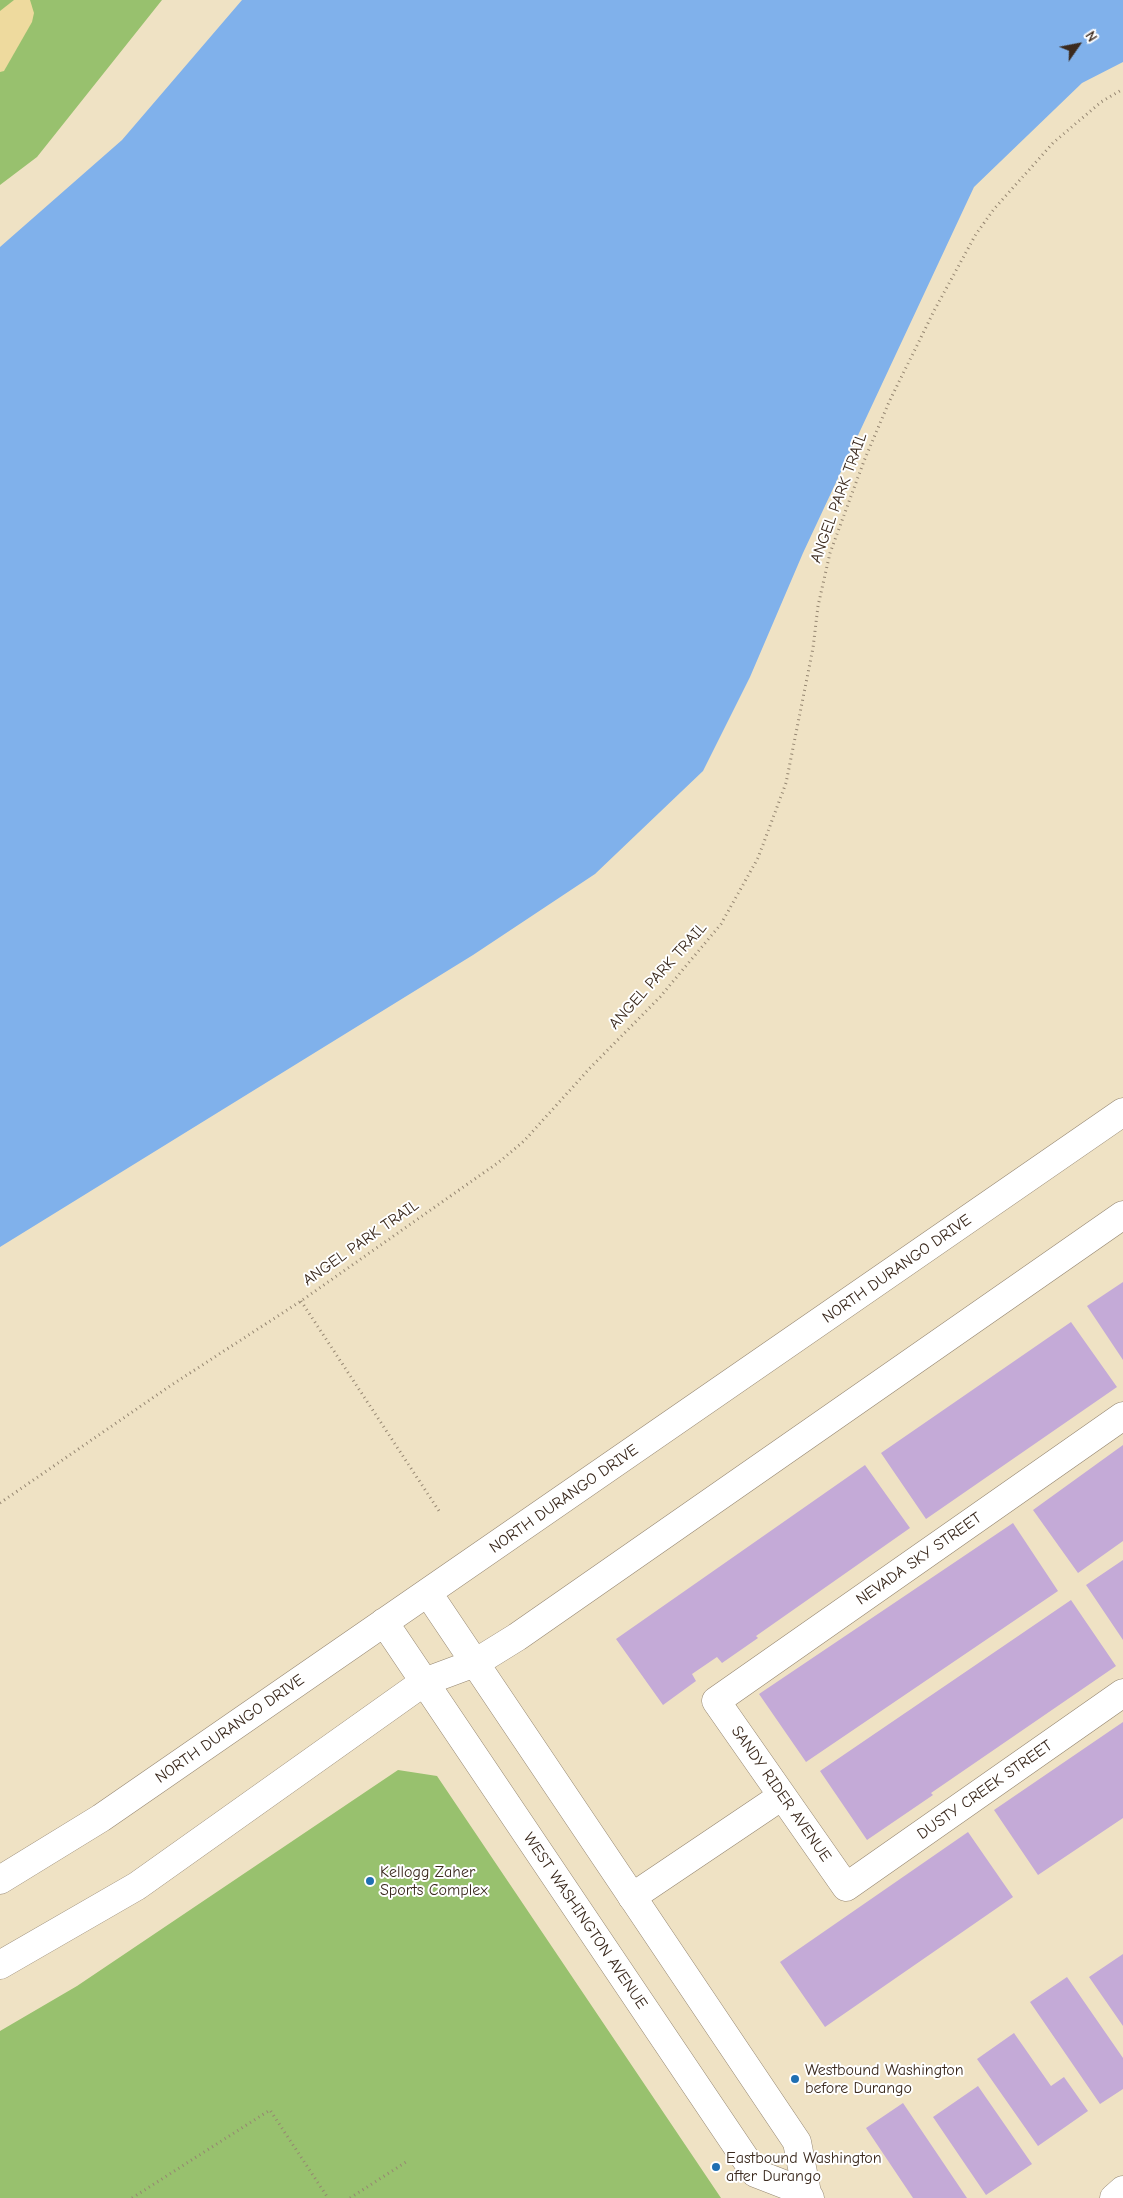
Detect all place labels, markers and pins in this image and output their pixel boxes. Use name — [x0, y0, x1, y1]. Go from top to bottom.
place label: Kellogg Zaher Sports Complex — [380, 1862, 488, 1900]
marker: Kellogg Zaher Sports Complex — [364, 1875, 376, 1887]
place label: Westbound Washington before Durango — [805, 2060, 964, 2098]
marker: Westbound Washington before Durango — [789, 2073, 801, 2085]
place label: Eastbound Washington after Durango — [726, 2148, 882, 2186]
marker: Eastbound Washington after Durango — [710, 2161, 722, 2173]

